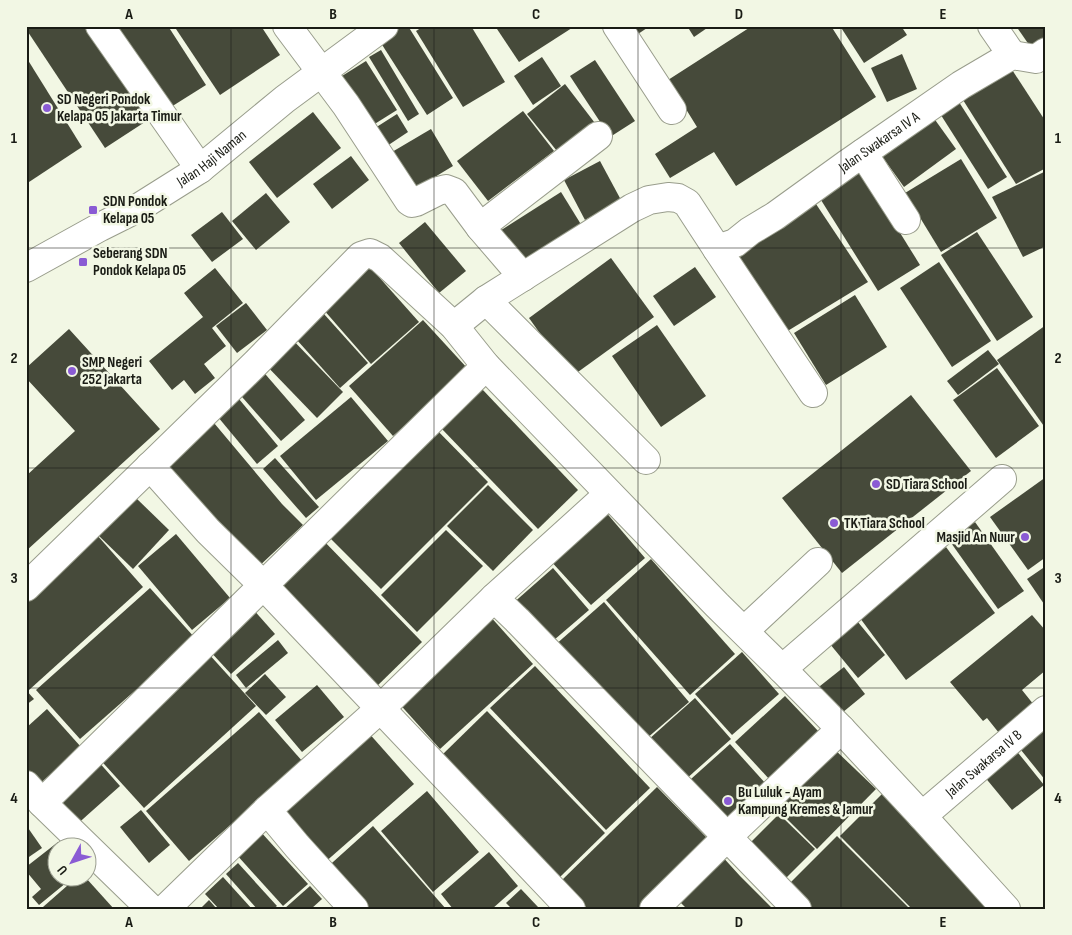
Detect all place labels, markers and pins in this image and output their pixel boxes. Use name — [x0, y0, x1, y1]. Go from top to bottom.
place label: SD Negeri Pondok Kelapa 05 Jakarta Timur — [57, 90, 182, 126]
marker: SD Negeri Pondok Kelapa 05 Jakarta Timur — [41, 102, 53, 114]
place label: SDN Pondok Kelapa 05 — [103, 192, 168, 228]
marker: SDN Pondok Kelapa 05 — [87, 204, 99, 216]
place label: Seberang SDN Pondok Kelapa 05 — [93, 244, 187, 280]
marker: Seberang SDN Pondok Kelapa 05 — [77, 256, 89, 268]
place label: SMP Negeri 252 Jakarta — [82, 353, 142, 389]
marker: SMP Negeri 252 Jakarta — [66, 365, 78, 377]
place label: SD Tiara School — [886, 475, 967, 494]
marker: SD Tiara School — [870, 478, 882, 490]
place label: TK Tiara School — [844, 514, 925, 533]
marker: TK Tiara School — [828, 517, 840, 529]
place label: Masjid An Nuur — [937, 528, 1015, 547]
marker: Masjid An Nuur — [1019, 531, 1031, 543]
place label: Bu Luluk - Ayam Kampung Kremes & Jamur — [738, 783, 874, 819]
marker: Bu Luluk - Ayam Kampung Kremes & Jamur — [722, 795, 734, 807]

